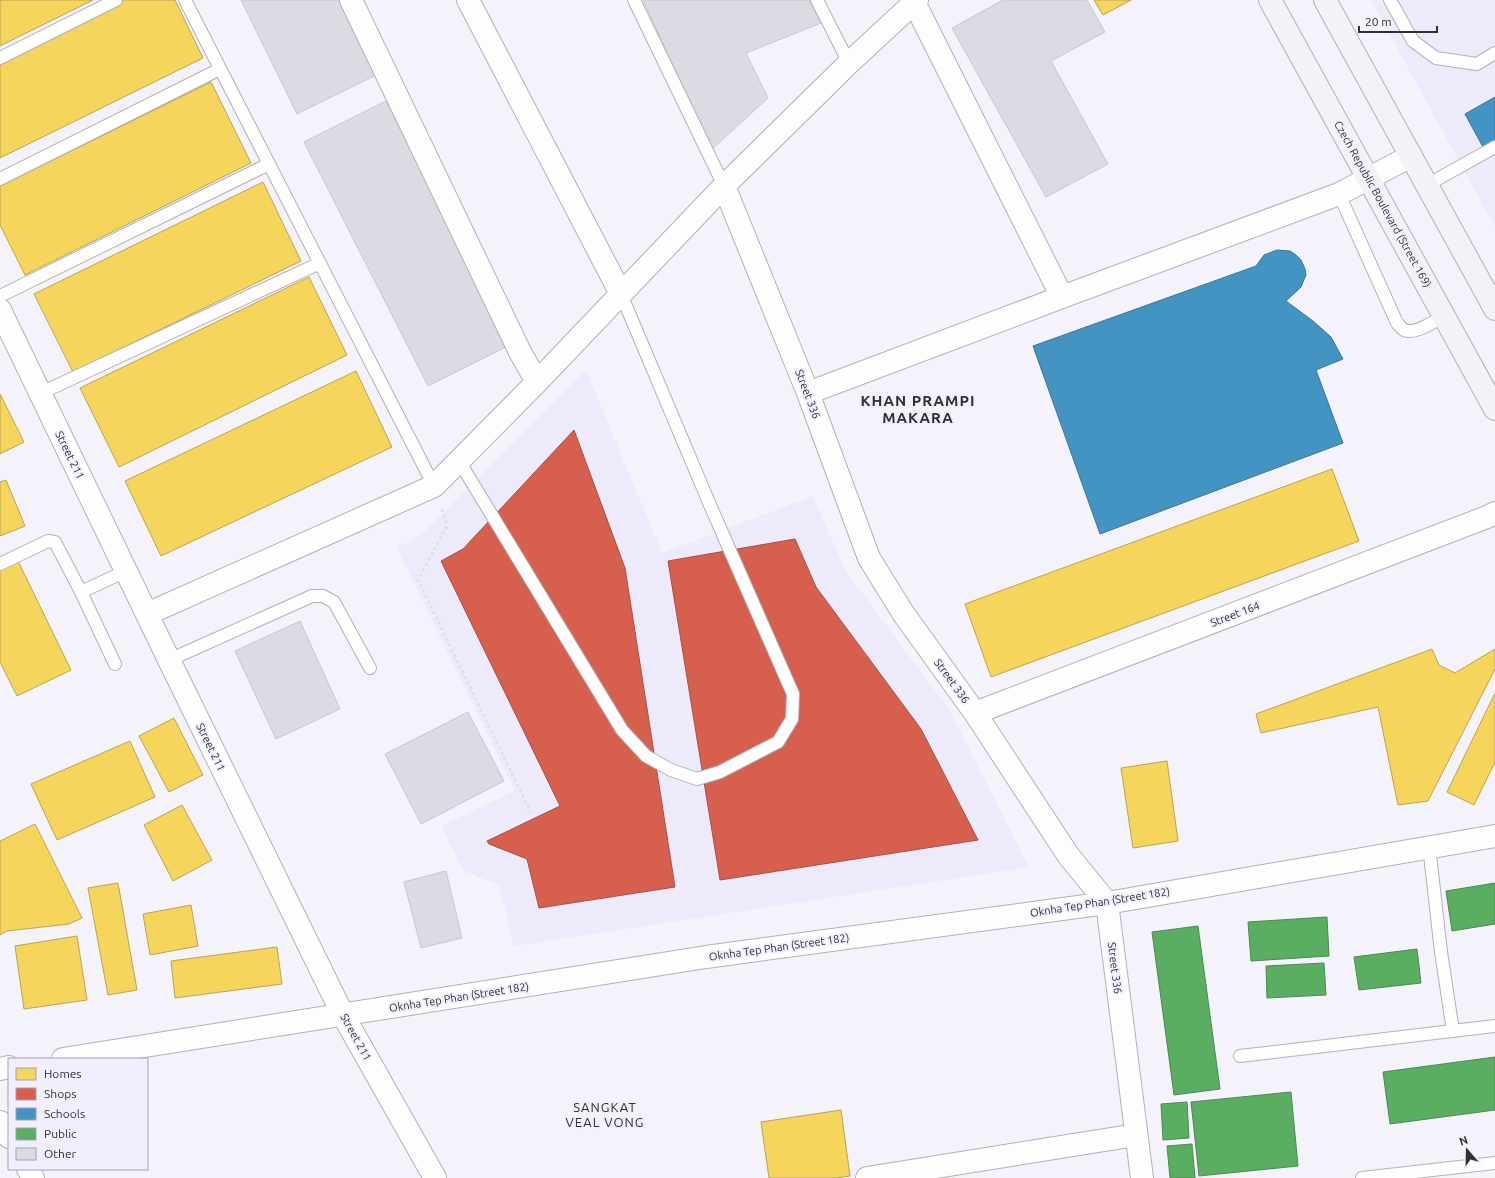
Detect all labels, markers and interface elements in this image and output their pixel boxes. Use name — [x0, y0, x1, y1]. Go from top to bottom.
scale bar — [1359, 8, 1437, 34]
text: 20 m — [1365, 15, 1392, 28]
street label: Czech Republic Boulevard (Street 169) — [1331, 119, 1434, 290]
street label: Street 336 — [793, 368, 823, 420]
district label: KHAN PRAMPI MAKARA — [861, 392, 975, 426]
street label: Street 211 — [53, 429, 87, 481]
street label: Street 164 — [1209, 599, 1261, 629]
street label: Street 336 — [932, 657, 972, 705]
street label: Street 211 — [194, 721, 228, 773]
street label: Oknha Tep Phan (Street 182) — [1029, 885, 1171, 920]
street label: Oknha Tep Phan (Street 182) — [708, 931, 850, 964]
street label: Street 336 — [1106, 942, 1124, 994]
street label: Oknha Tep Phan (Street 182) — [388, 980, 530, 1015]
street label: Street 211 — [338, 1011, 374, 1063]
legend — [8, 1058, 148, 1170]
text: Homes — [44, 1067, 82, 1080]
text: Shops — [44, 1087, 76, 1100]
district label: SANGKAT VEAL VONG — [566, 1100, 644, 1129]
text: Schools — [44, 1107, 85, 1120]
text: Public — [44, 1127, 77, 1140]
north arrow — [1447, 1130, 1487, 1170]
text: N — [1458, 1134, 1469, 1148]
text: Other — [44, 1147, 77, 1160]

